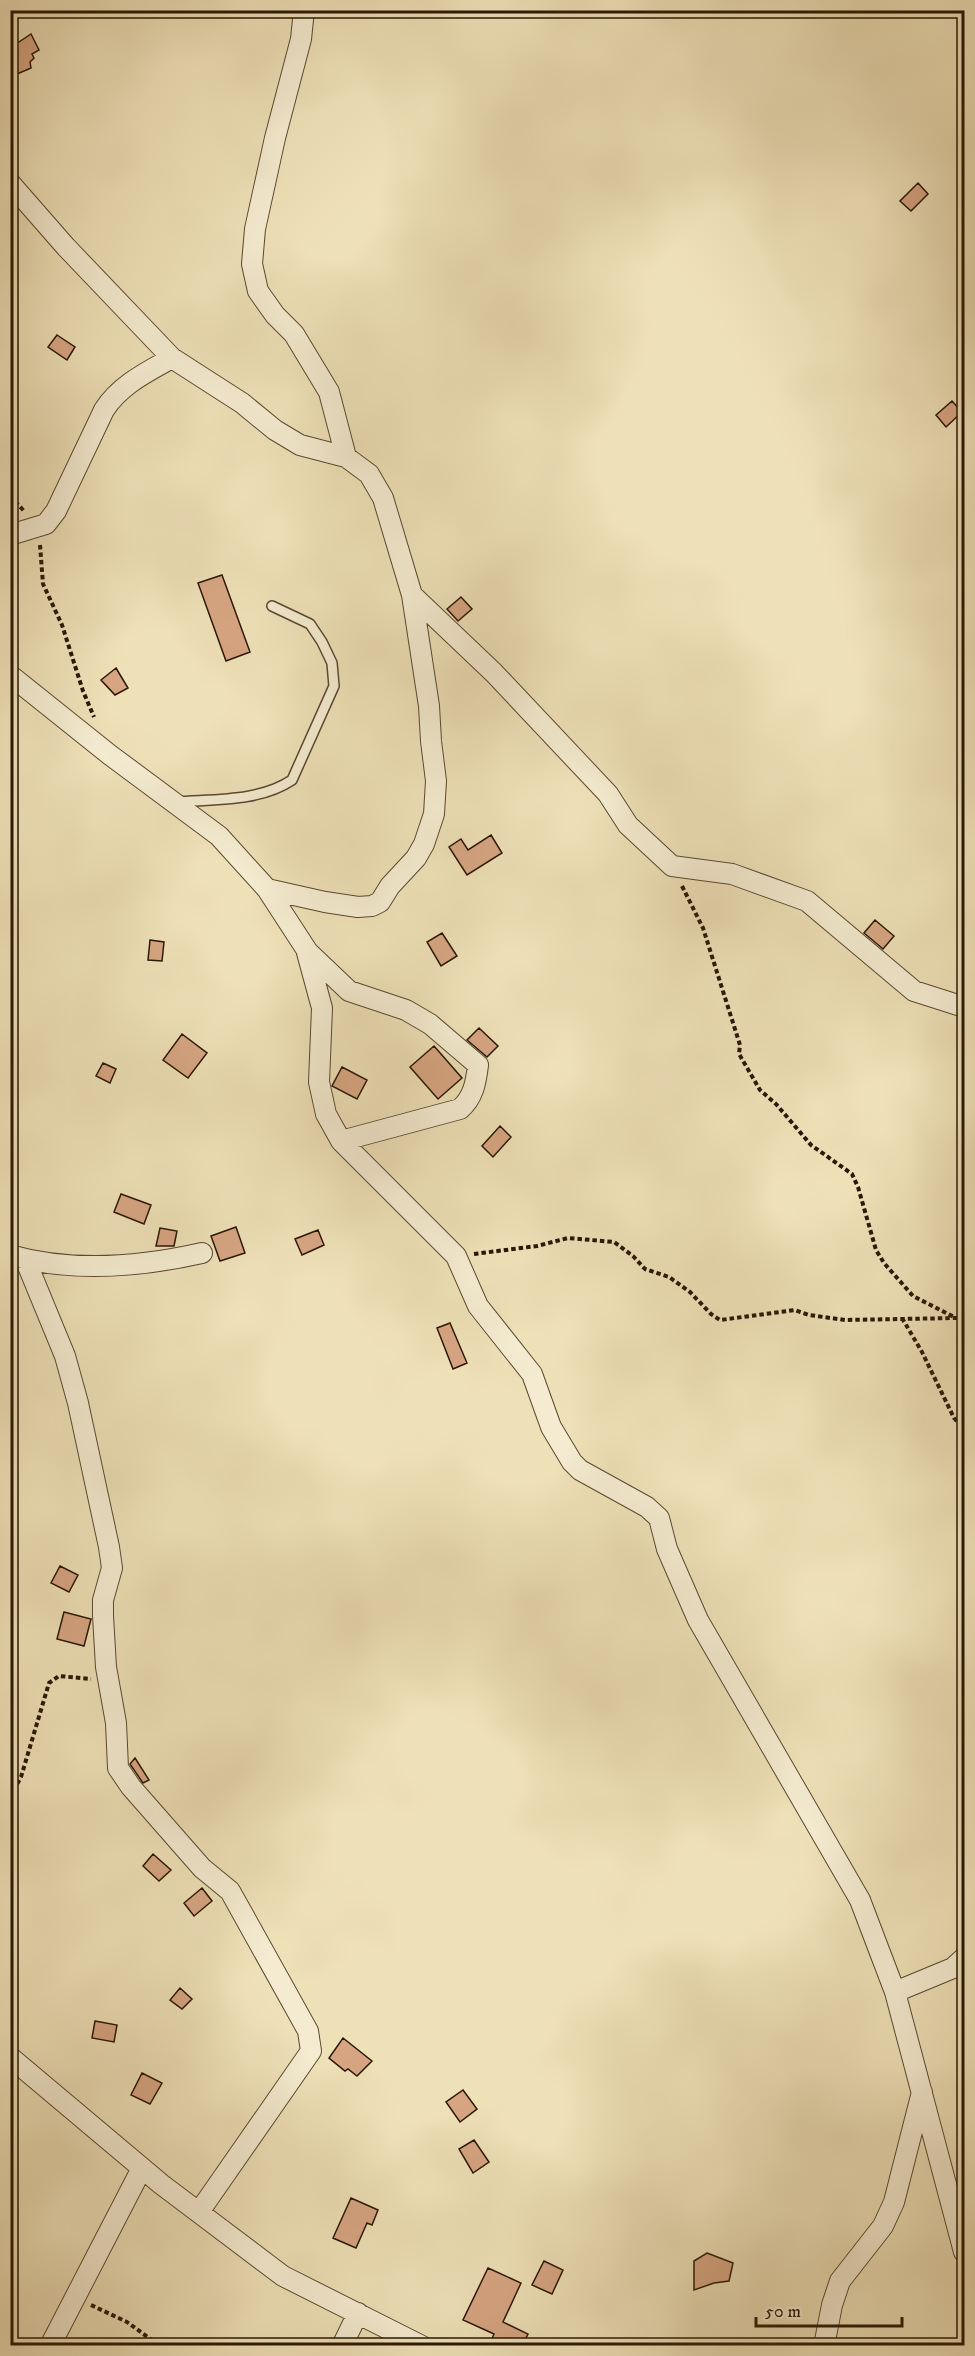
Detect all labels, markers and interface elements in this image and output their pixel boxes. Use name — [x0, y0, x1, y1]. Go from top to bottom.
scale bar — [756, 2290, 902, 2328]
text: 50 m — [765, 2301, 801, 2323]

